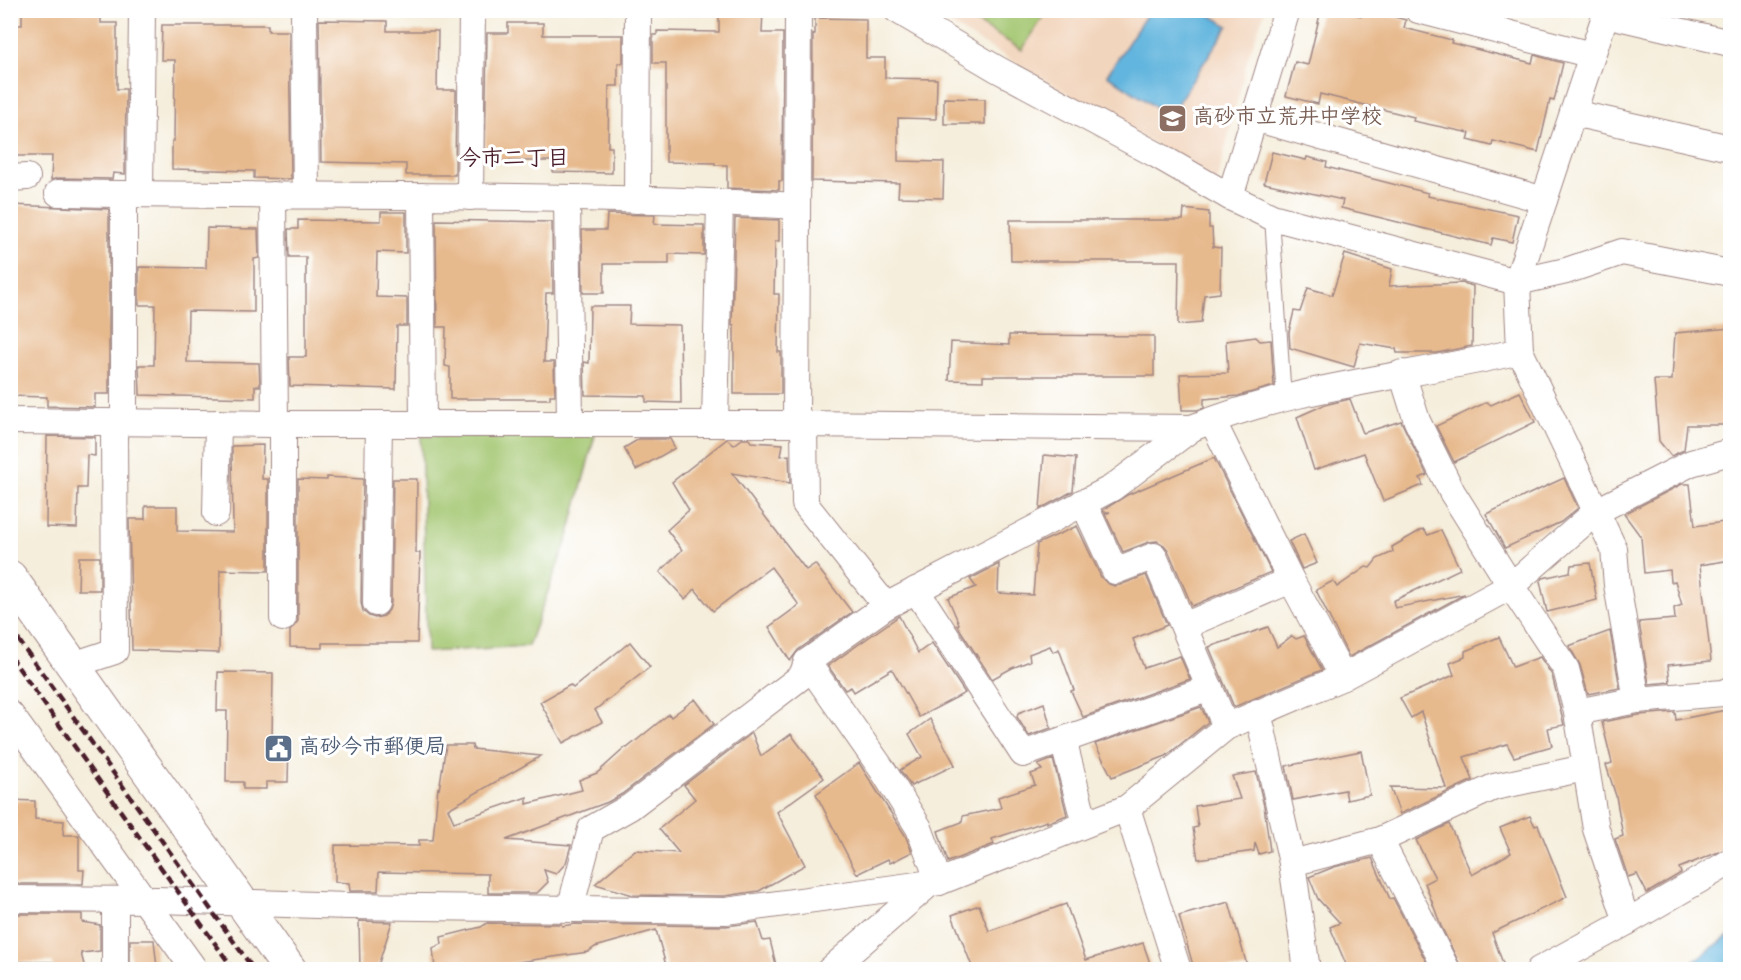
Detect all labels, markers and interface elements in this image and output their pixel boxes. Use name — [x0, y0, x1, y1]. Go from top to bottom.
school or university icon: 高砂市立荒井中学校 — [1156, 103, 1188, 135]
place label: 高砂市立荒井中学校 — [1193, 104, 1382, 134]
district label: 今市二丁目 — [459, 145, 569, 176]
public building icon: 高砂今市郵便局 — [262, 733, 294, 765]
place label: 高砂今市郵便局 — [299, 734, 446, 764]

